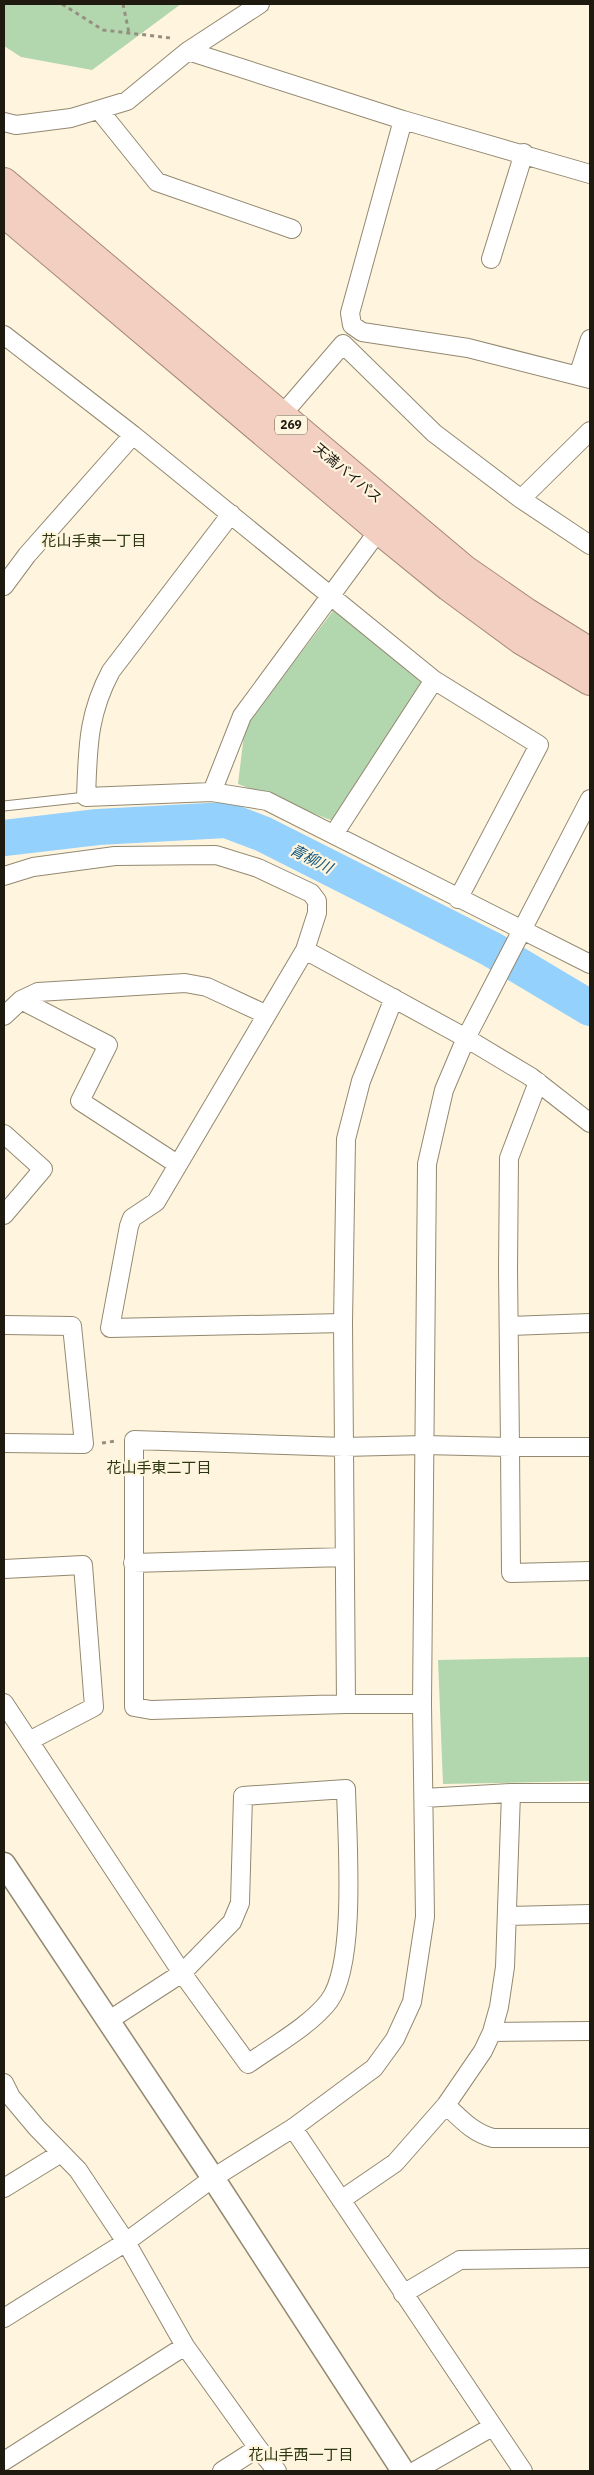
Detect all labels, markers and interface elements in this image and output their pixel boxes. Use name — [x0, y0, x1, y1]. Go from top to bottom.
road number: 269 — [275, 416, 307, 434]
street label: 天満バイパス — [310, 439, 386, 507]
district label: 花山手東一丁目 — [41, 531, 147, 550]
water label: 青柳川 — [287, 840, 337, 878]
district label: 花山手東二丁目 — [106, 1458, 212, 1477]
district label: 花山手西一丁目 — [248, 2445, 354, 2464]

